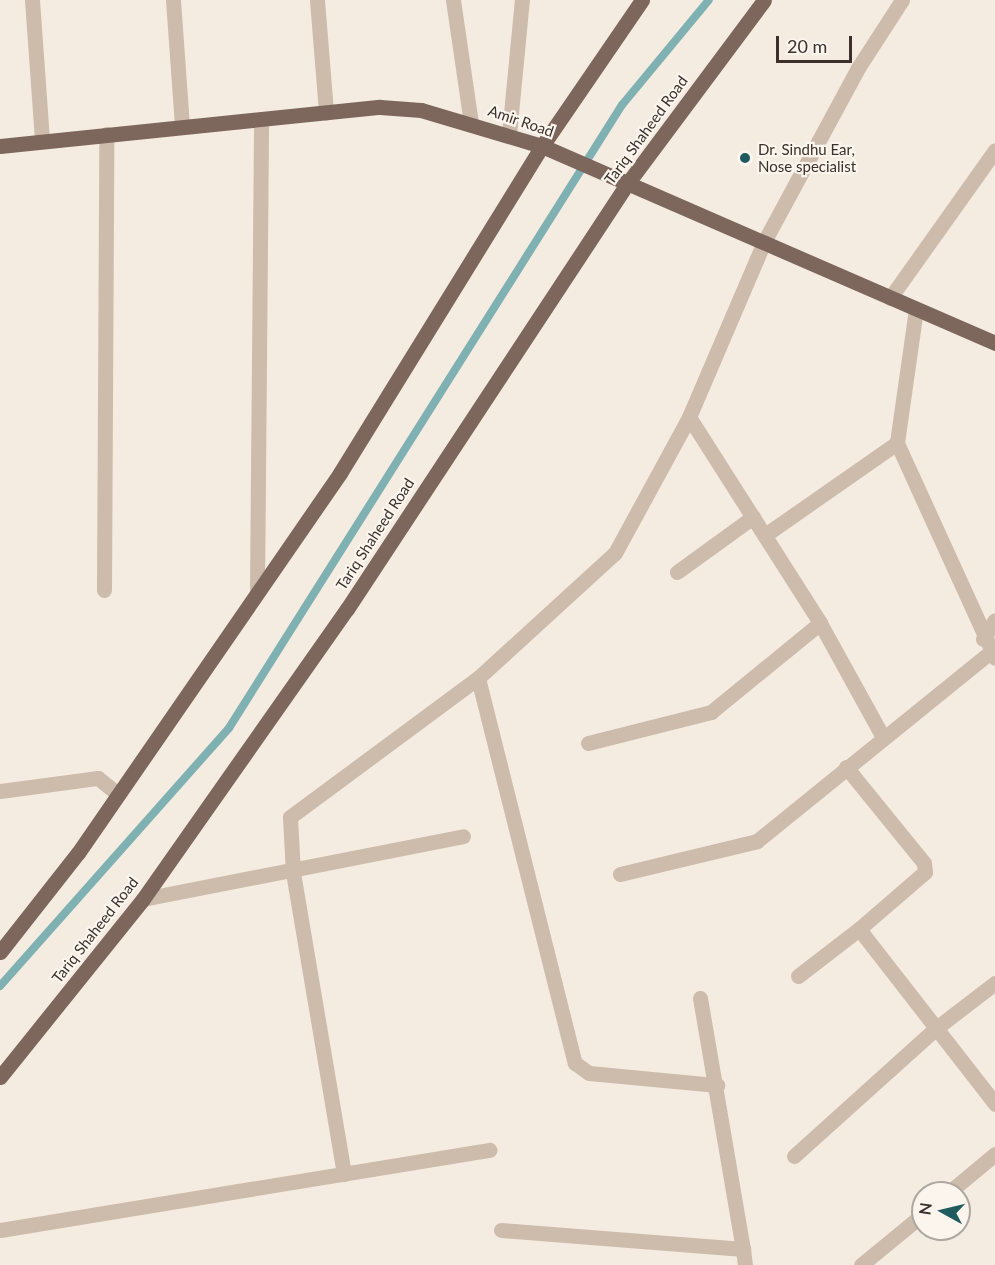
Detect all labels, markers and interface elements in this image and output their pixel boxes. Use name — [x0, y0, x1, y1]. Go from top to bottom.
scale bar — [779, 24, 856, 62]
text: 20 m — [787, 35, 827, 57]
street label: Tariq Shaheed Road — [601, 72, 691, 188]
street label: Amir Road — [486, 101, 556, 141]
place label: Dr. Sindhu Ear, Nose specialist — [758, 140, 856, 175]
marker: Dr. Sindhu Ear, Nose specialist — [736, 149, 754, 167]
street label: Tariq Shaheed Road — [332, 475, 418, 593]
street label: Tariq Shaheed Road — [48, 873, 142, 987]
north arrow — [911, 1181, 971, 1241]
text: N — [914, 1201, 935, 1216]

